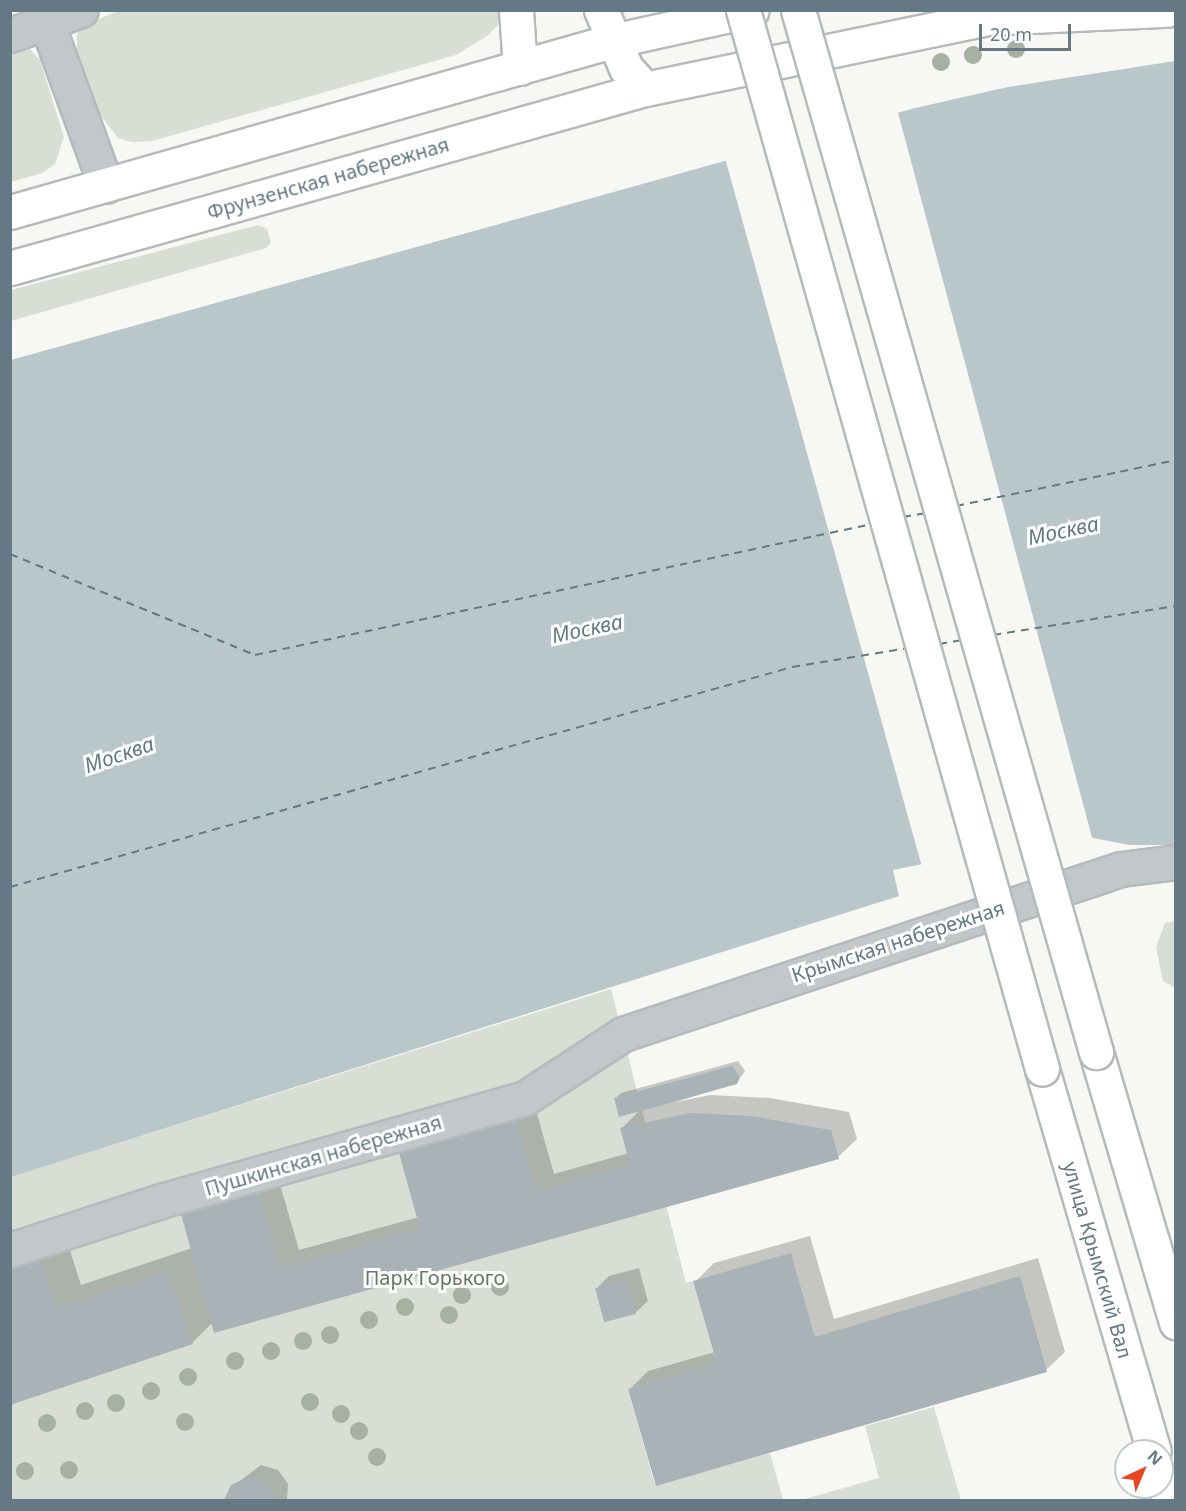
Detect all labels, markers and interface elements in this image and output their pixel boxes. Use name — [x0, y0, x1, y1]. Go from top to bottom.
scale bar — [982, 12, 1074, 50]
text: 20 m — [990, 22, 1032, 46]
street label: Фрунзенская набережная — [204, 132, 452, 224]
water label: Москва — [1025, 510, 1101, 550]
water label: Москва — [549, 608, 625, 648]
water label: Москва — [81, 730, 157, 778]
street label: Крымская набережная — [789, 895, 1007, 987]
street label: Пушкинская набережная — [202, 1110, 444, 1200]
street label: улица Крымский Вал — [1058, 1159, 1138, 1361]
park label: Парк Горького — [365, 1265, 505, 1289]
north arrow — [1114, 1439, 1174, 1499]
text: N — [1143, 1445, 1167, 1470]

